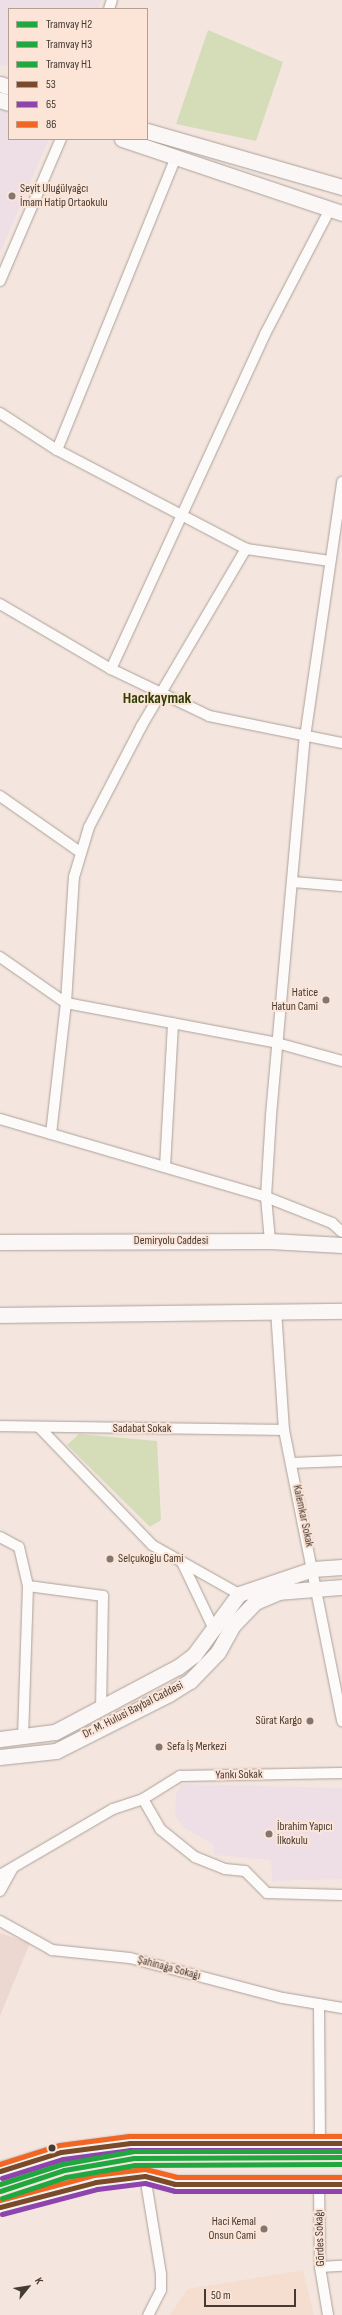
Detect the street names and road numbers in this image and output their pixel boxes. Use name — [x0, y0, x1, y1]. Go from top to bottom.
street label: Demiryolu Caddesi — [134, 1234, 208, 1248]
street label: Sadabat Sokak — [113, 1422, 171, 1436]
street label: Kalemkar Sokak — [289, 1484, 317, 1548]
street label: Dr. M. Hulusi Baybal Caddesi — [80, 1678, 186, 1742]
street label: Yankı Sokak — [215, 1767, 263, 1783]
street label: Şahinağa Sokağı — [136, 1953, 202, 1983]
street label: Gördes Sokağı — [312, 2209, 328, 2267]

